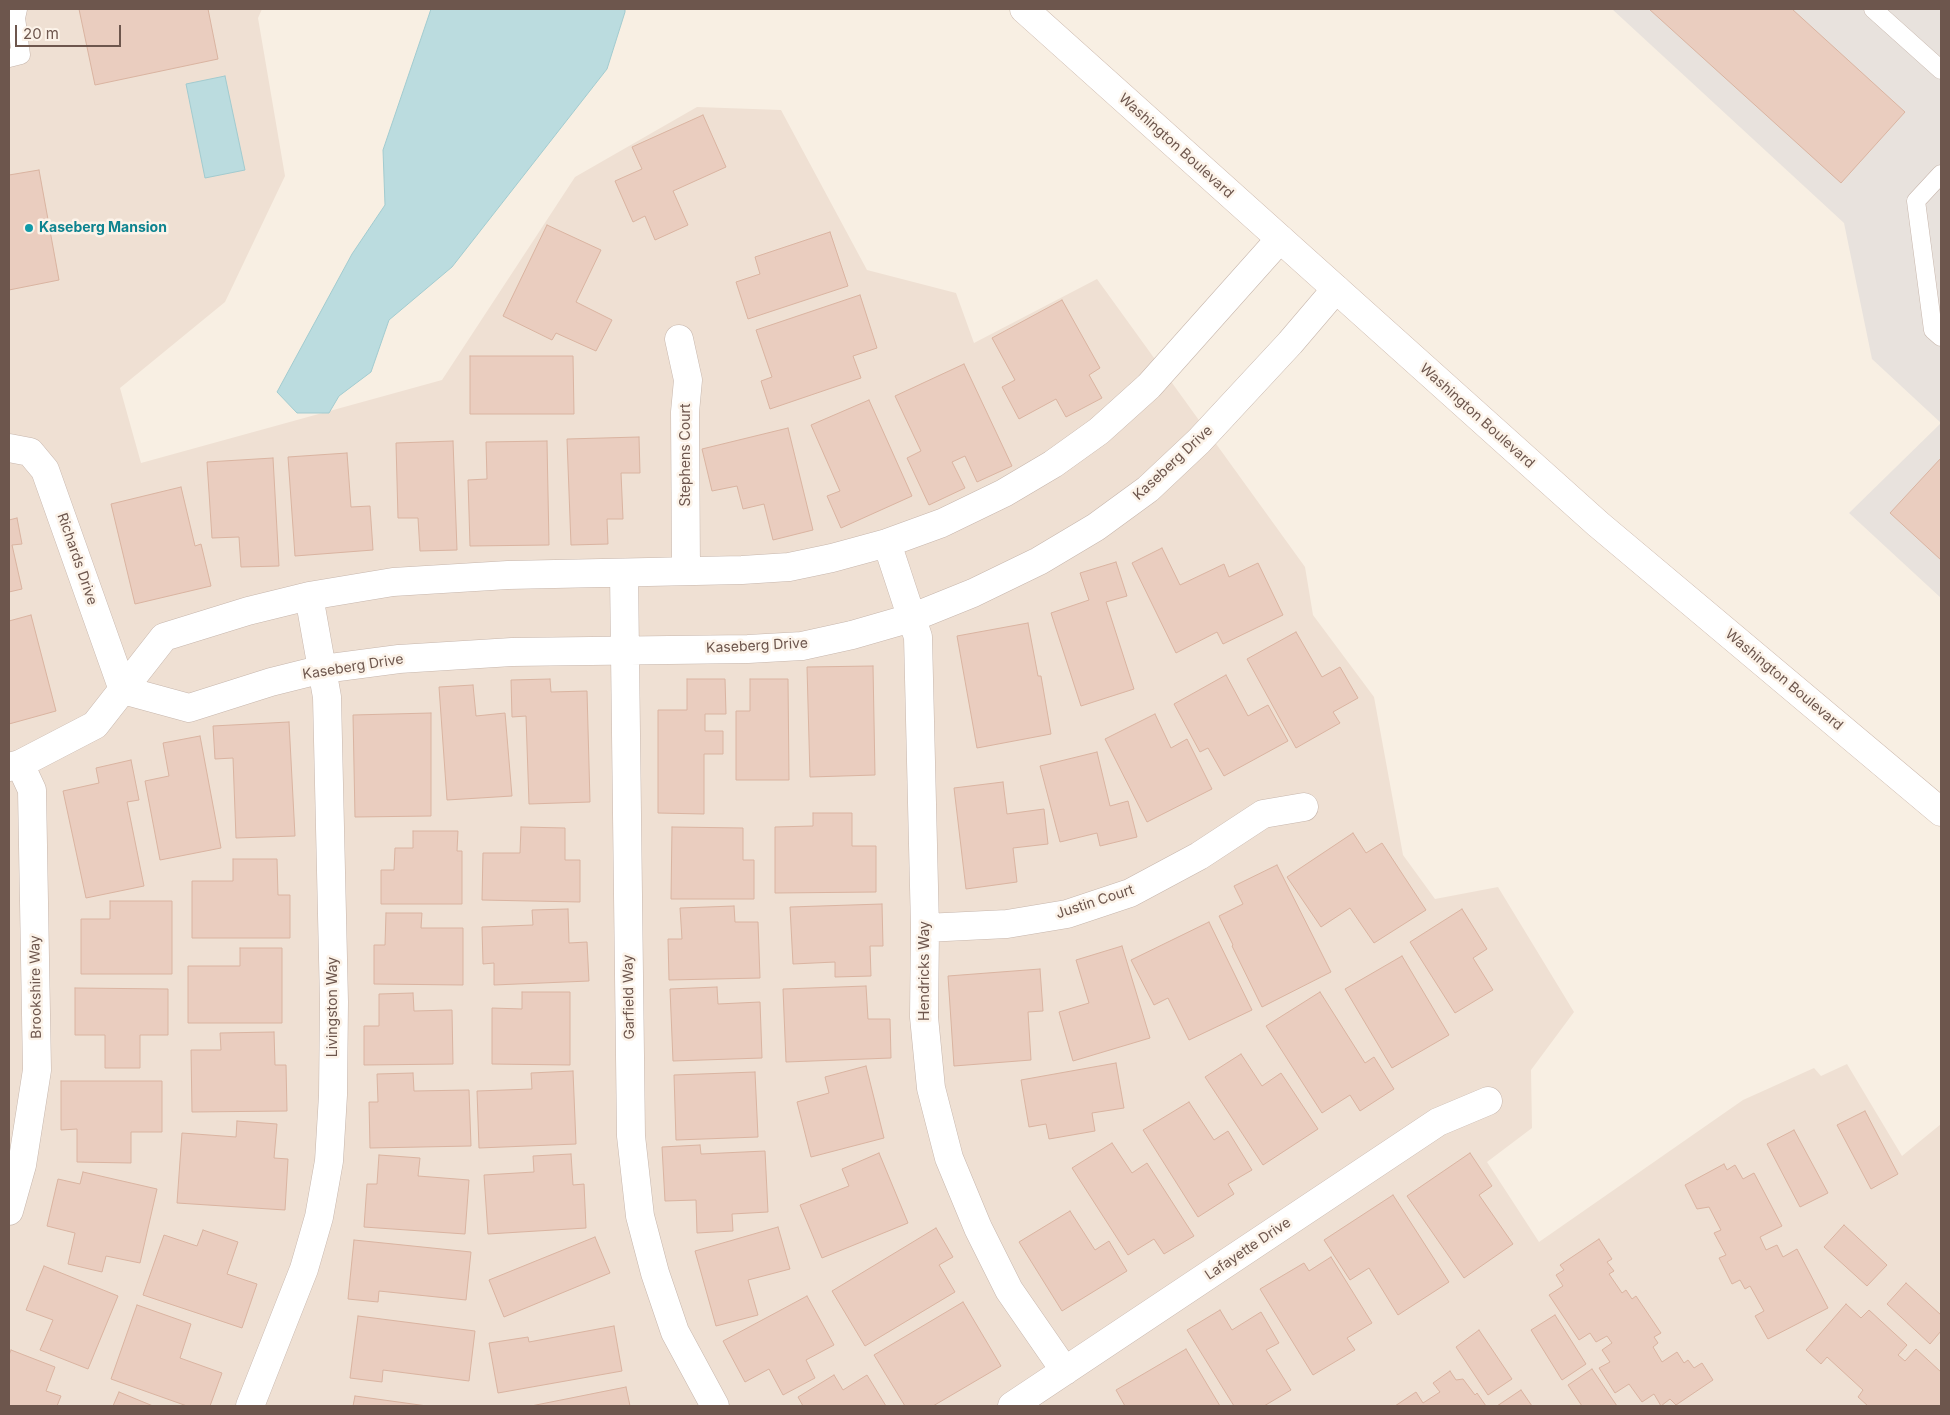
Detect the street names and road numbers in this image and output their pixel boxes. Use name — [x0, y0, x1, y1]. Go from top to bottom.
street label: Washington Boulevard — [1115, 90, 1237, 202]
street label: Washington Boulevard — [1416, 360, 1538, 472]
street label: Stephens Court — [678, 403, 694, 507]
street label: Kaseberg Drive — [1130, 422, 1216, 504]
street label: Richards Drive — [53, 511, 101, 607]
street label: Washington Boulevard — [1722, 626, 1846, 734]
street label: Kaseberg Drive — [706, 635, 808, 657]
street label: Kaseberg Drive — [301, 651, 405, 683]
street label: Justin Court — [1054, 882, 1136, 922]
street label: Hendricks Way — [917, 921, 933, 1021]
street label: Brookshire Way — [27, 935, 45, 1039]
street label: Garfield Way — [620, 954, 638, 1040]
street label: Livingston Way — [325, 957, 341, 1057]
street label: Lafayette Drive — [1202, 1214, 1294, 1284]

